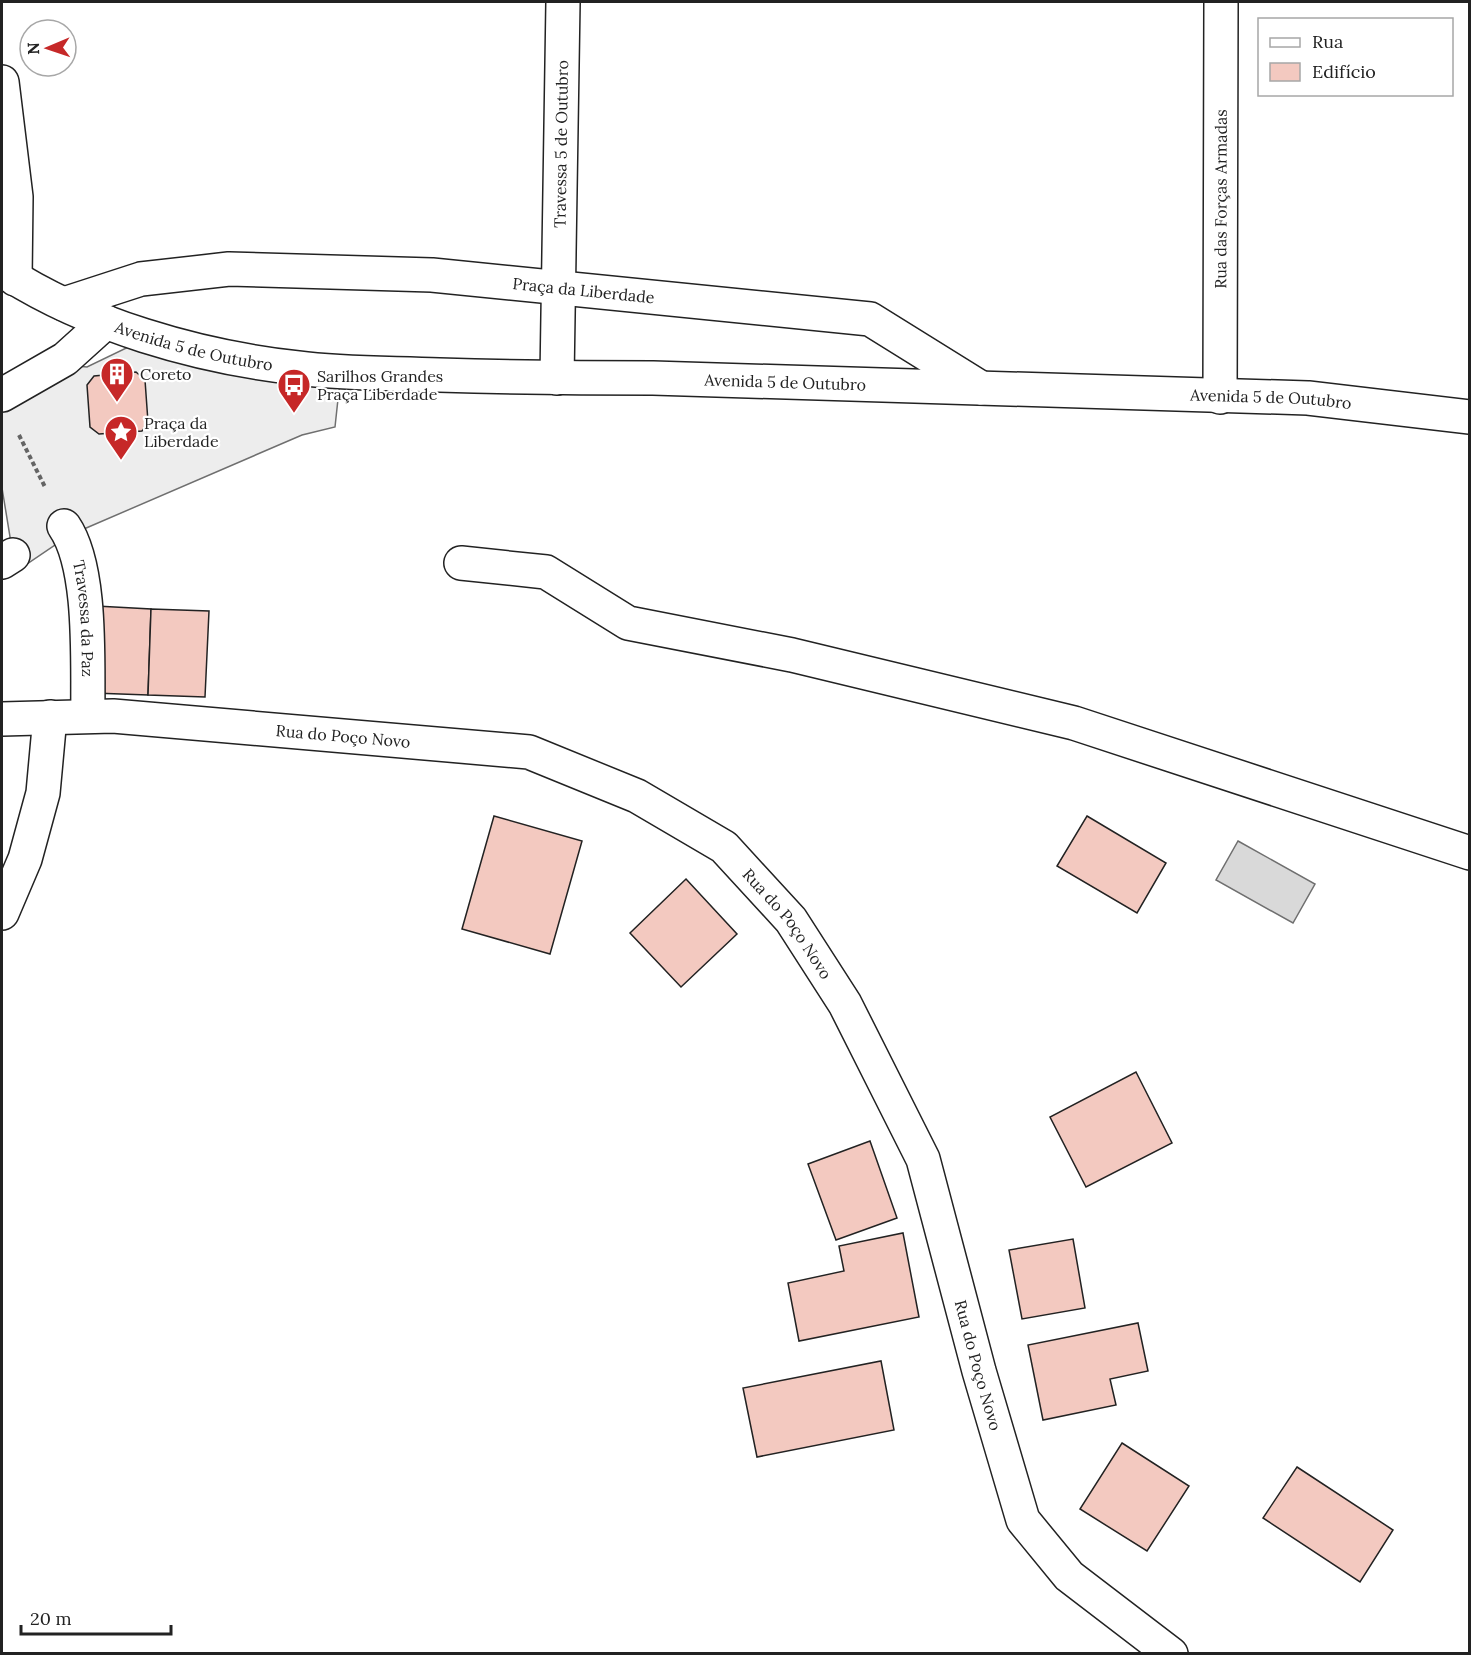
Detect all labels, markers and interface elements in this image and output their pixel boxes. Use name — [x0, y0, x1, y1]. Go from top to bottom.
north arrow — [18, 18, 78, 78]
legend — [1258, 18, 1453, 96]
text: Rua — [1312, 30, 1343, 53]
text: N — [23, 42, 43, 55]
street label: Travessa 5 de Outubro — [549, 60, 572, 228]
text: Edifício — [1312, 60, 1376, 83]
street label: Rua das Forças Armadas — [1210, 109, 1231, 289]
street label: Praça da Liberdade — [512, 273, 656, 307]
street label: Avenida 5 de Outubro — [112, 316, 274, 375]
building icon: Coreto — [99, 356, 135, 403]
place label: Coreto — [140, 364, 191, 384]
place label: Sarilhos Grandes Praça Liberdade — [317, 366, 443, 404]
bus stop icon: Sarilhos Grandes Praça Liberdade — [276, 367, 312, 414]
street label: Avenida 5 de Outubro — [703, 370, 866, 395]
street label: Avenida 5 de Outubro — [1189, 384, 1353, 413]
place label: Praça da Liberdade — [144, 413, 219, 451]
place icon: Praça da Liberdade — [103, 414, 139, 461]
street label: Travessa da Paz — [69, 558, 98, 677]
street label: Rua do Poço Novo — [275, 720, 411, 752]
street label: Rua do Poço Novo — [739, 864, 836, 983]
street label: Rua do Poço Novo — [951, 1298, 1006, 1433]
scale bar — [21, 1598, 171, 1636]
text: 20 m — [30, 1607, 72, 1630]

